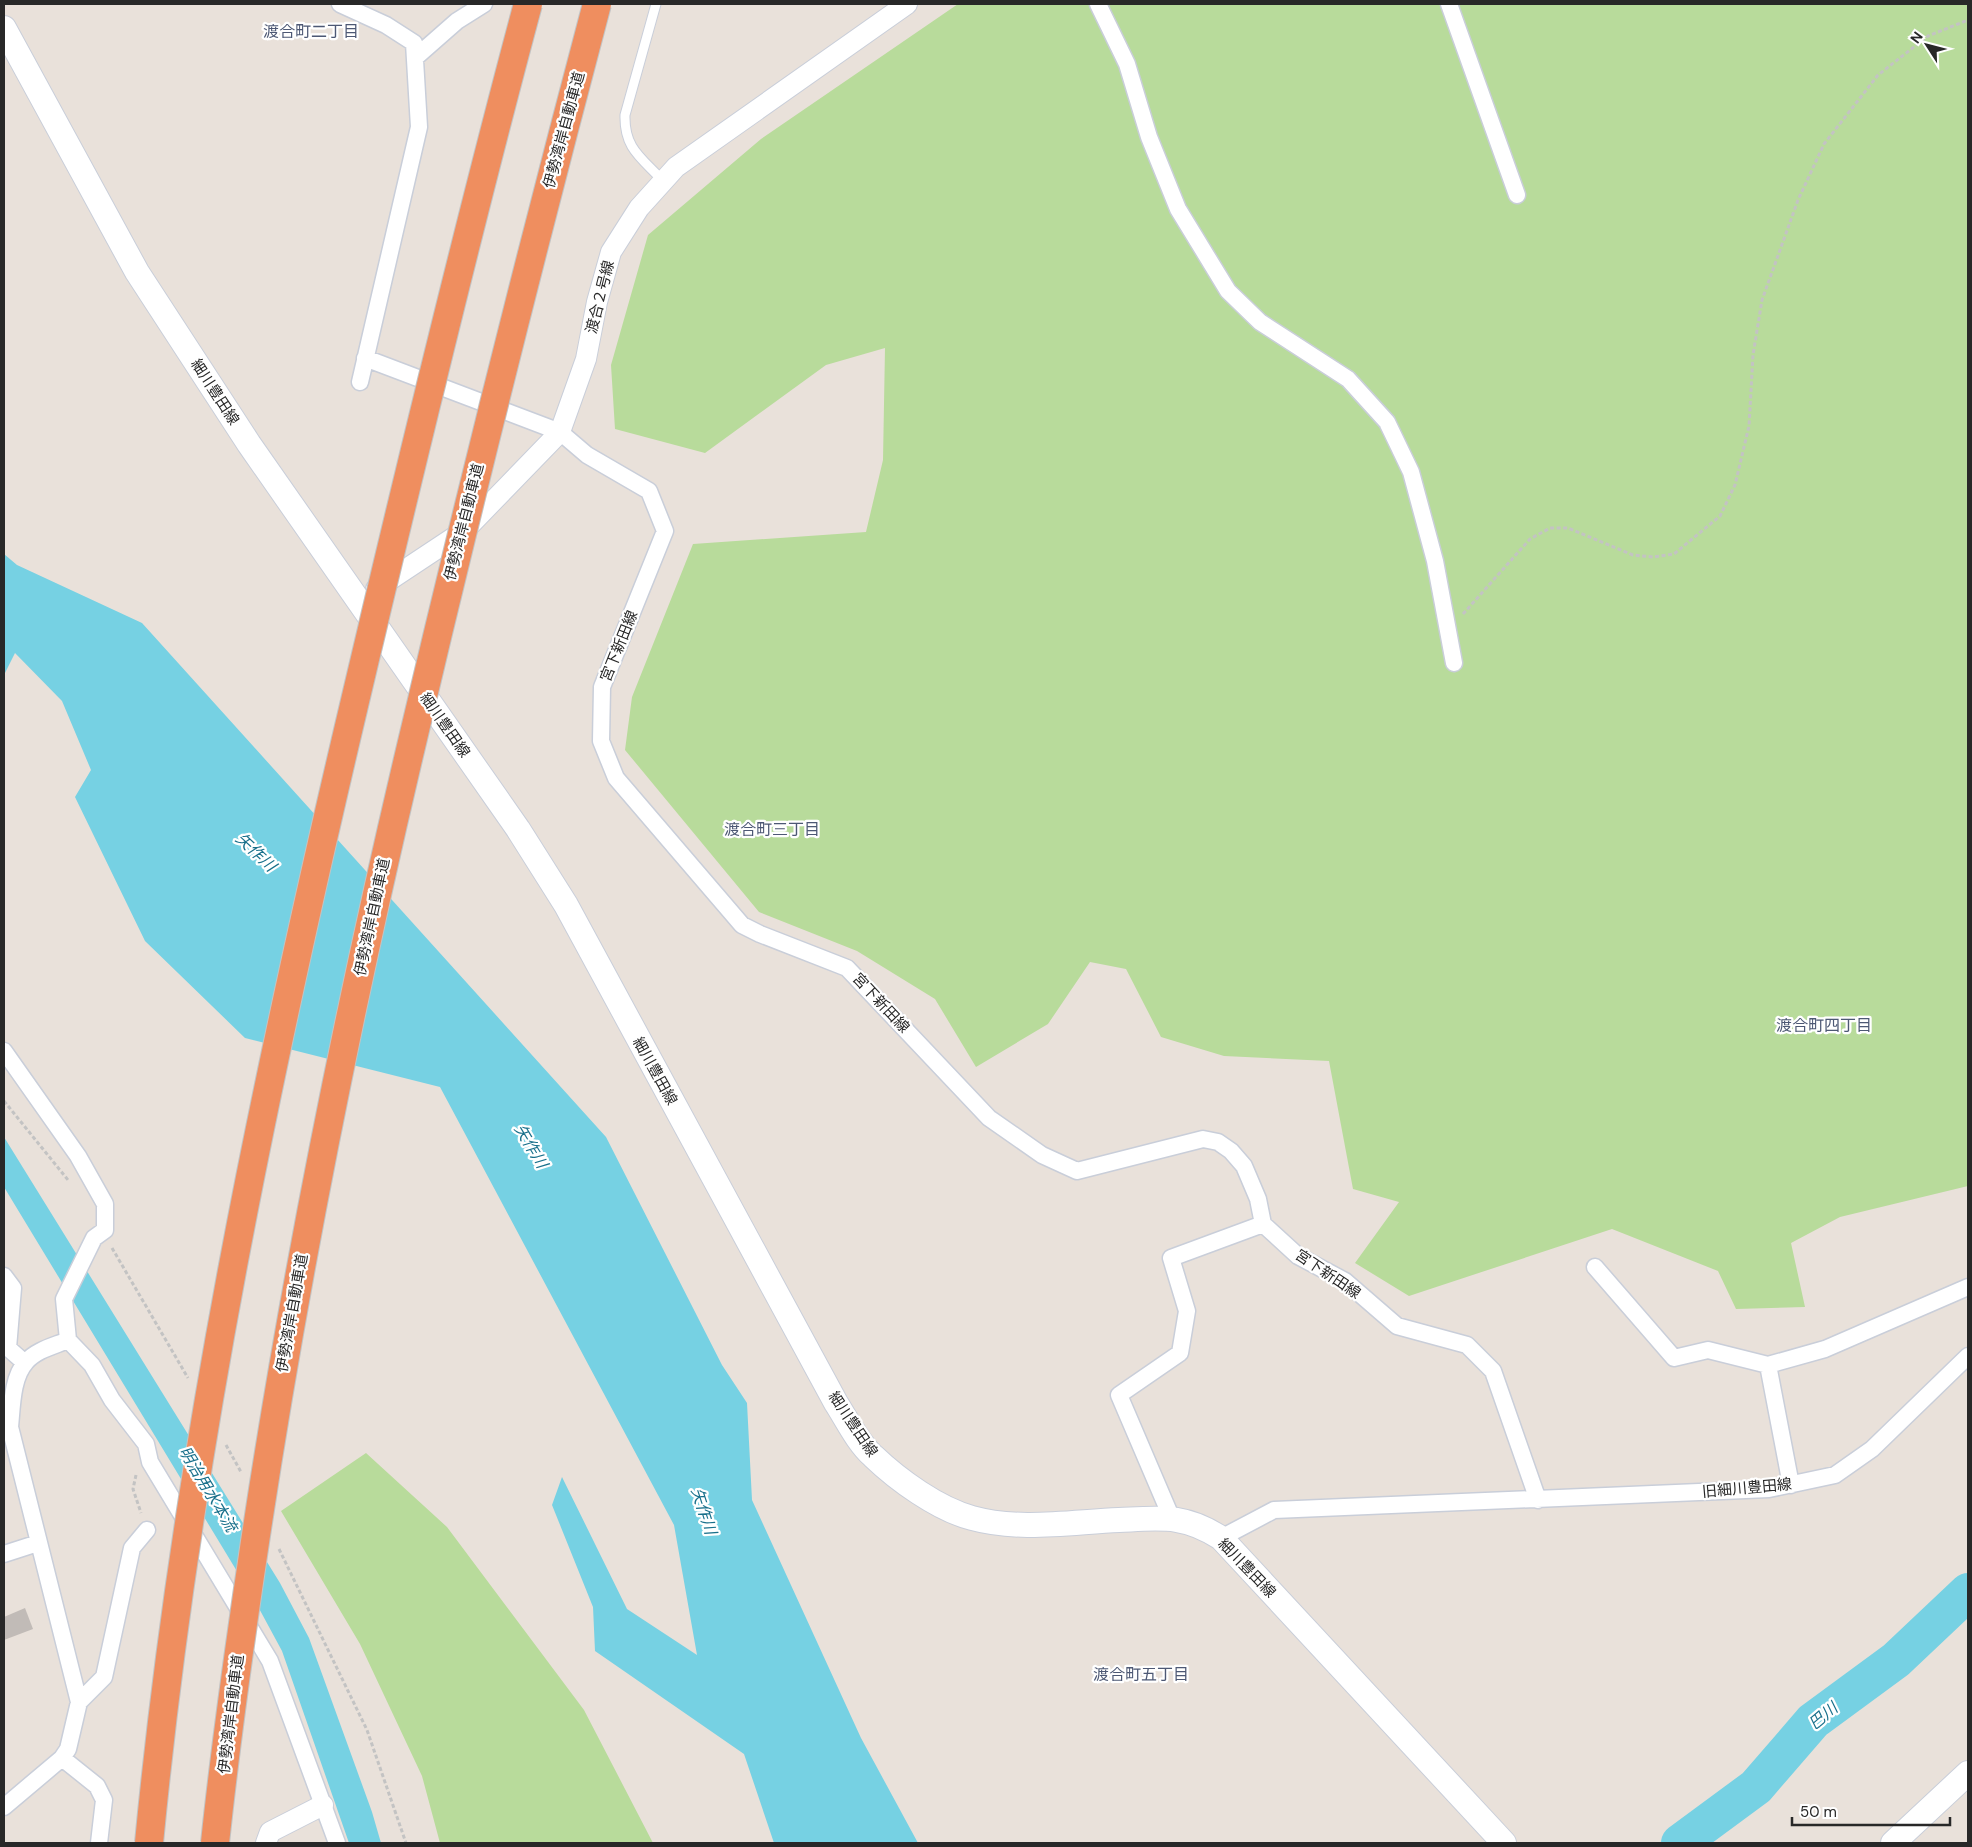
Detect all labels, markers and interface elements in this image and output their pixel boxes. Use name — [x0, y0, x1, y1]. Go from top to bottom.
north arrow — [1902, 20, 1952, 70]
district label: 渡合町二丁目 — [263, 21, 359, 42]
text: N — [1906, 28, 1927, 47]
street label: 伊勢湾岸自動車道 — [539, 69, 589, 191]
street label: 渡合２号線 — [581, 258, 619, 336]
street label: 細川豊田線 — [186, 355, 244, 429]
street label: 伊勢湾岸自動車道 — [440, 461, 488, 583]
street label: 宮下新田線 — [596, 607, 642, 685]
street label: 細川豊田線 — [415, 689, 475, 761]
district label: 渡合町三丁目 — [724, 819, 820, 840]
water label: 矢作川 — [231, 828, 282, 877]
street label: 伊勢湾岸自動車道 — [350, 856, 394, 978]
street label: 宮下新田線 — [848, 969, 914, 1037]
district label: 渡合町四丁目 — [1776, 1015, 1872, 1036]
street label: 細川豊田線 — [628, 1033, 682, 1109]
water label: 矢作川 — [510, 1120, 553, 1174]
street label: 宮下新田線 — [1291, 1245, 1365, 1303]
street label: 伊勢湾岸自動車道 — [272, 1252, 312, 1374]
street label: 細川豊田線 — [824, 1387, 882, 1461]
water label: 明治用水本流 — [174, 1442, 243, 1538]
street label: 旧細川豊田線 — [1701, 1474, 1793, 1502]
water label: 矢作川 — [687, 1485, 722, 1539]
street label: 細川豊田線 — [1214, 1534, 1280, 1602]
street label: 伊勢湾岸自動車道 — [214, 1653, 248, 1775]
district label: 渡合町五丁目 — [1093, 1664, 1189, 1685]
water label: 巴川 — [1804, 1696, 1844, 1734]
scale bar — [1792, 1794, 1950, 1826]
text: 50 m — [1800, 1802, 1837, 1822]

